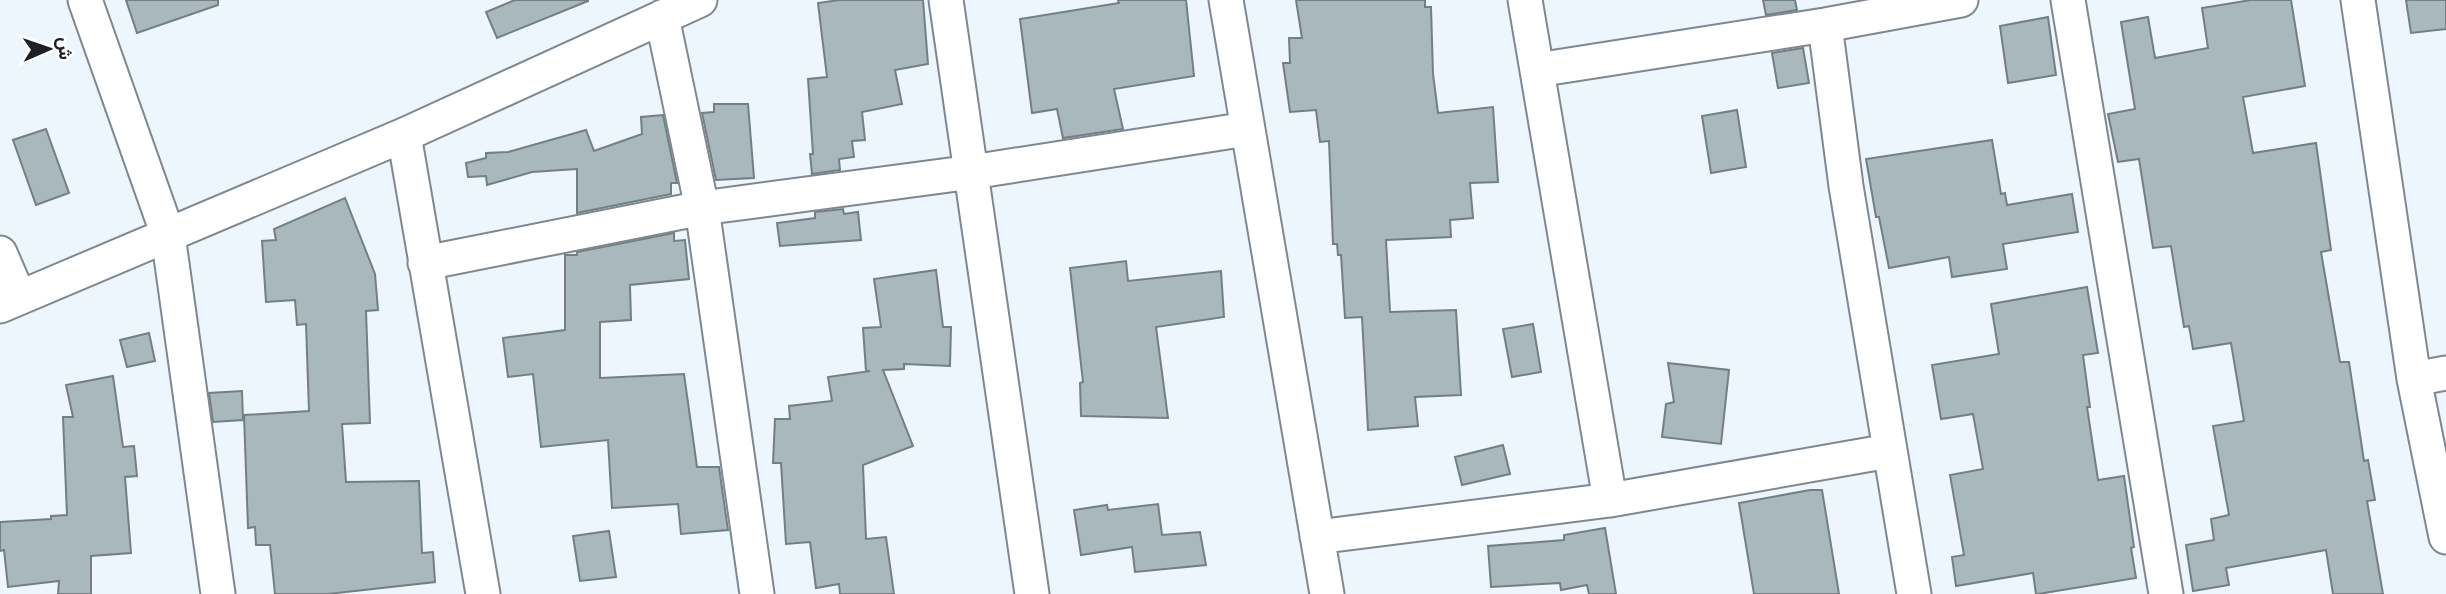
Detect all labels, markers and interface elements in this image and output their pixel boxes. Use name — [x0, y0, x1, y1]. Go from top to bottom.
north arrow — [14, 14, 84, 84]
text: ش — [54, 37, 76, 60]

